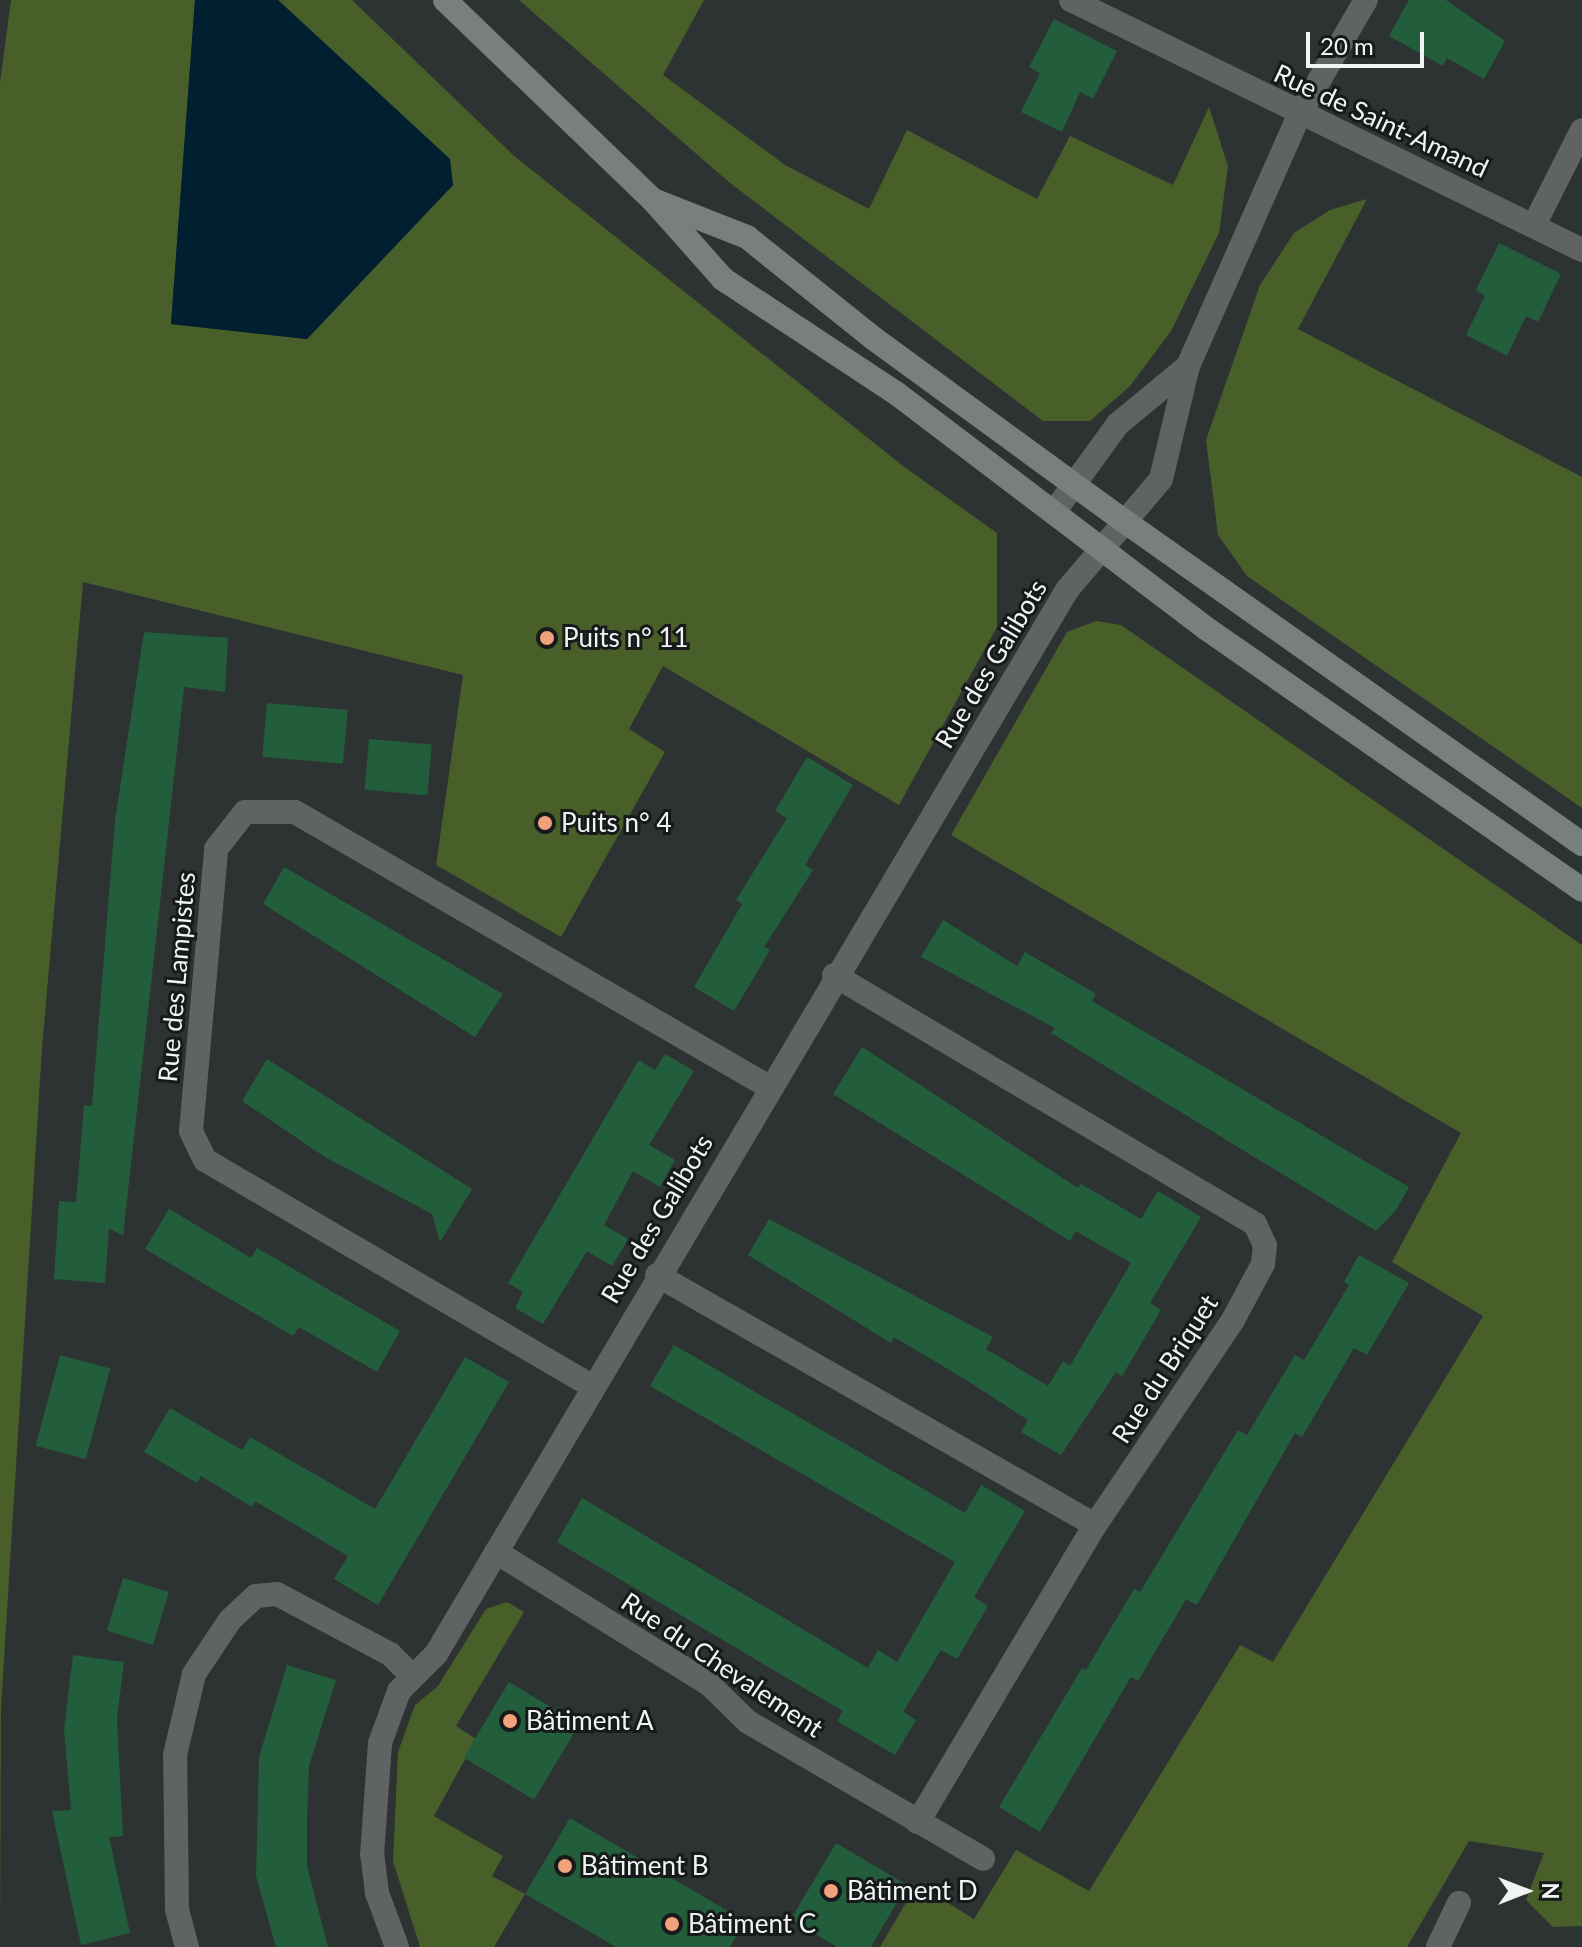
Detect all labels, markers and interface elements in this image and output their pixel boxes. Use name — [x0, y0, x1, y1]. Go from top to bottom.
scale bar — [1310, 16, 1428, 66]
text: 20 m — [1320, 31, 1374, 60]
street label: Rue de Saint-Amand — [1269, 58, 1493, 184]
street label: Rue des Galibots — [929, 574, 1053, 754]
place label: Puits n° 11 — [563, 622, 689, 654]
marker: Puits n° 11 — [538, 629, 556, 647]
place label: Puits n° 4 — [561, 807, 671, 839]
marker: Puits n° 4 — [536, 814, 554, 832]
street label: Rue des Lampistes — [152, 871, 202, 1083]
street label: Rue des Galibots — [595, 1129, 719, 1309]
street label: Rue du Briquet — [1105, 1289, 1225, 1449]
street label: Rue du Chevalement — [615, 1586, 829, 1744]
place label: Bâtiment A — [526, 1705, 654, 1737]
marker: Bâtiment A — [501, 1712, 519, 1730]
place label: Bâtiment B — [581, 1850, 709, 1882]
north arrow — [1486, 1851, 1566, 1931]
marker: Bâtiment B — [556, 1857, 574, 1875]
place label: Bâtiment D — [847, 1875, 978, 1907]
marker: Bâtiment D — [822, 1882, 840, 1900]
text: N — [1537, 1883, 1564, 1899]
place label: Bâtiment C — [688, 1908, 816, 1940]
marker: Bâtiment C — [663, 1915, 681, 1933]

